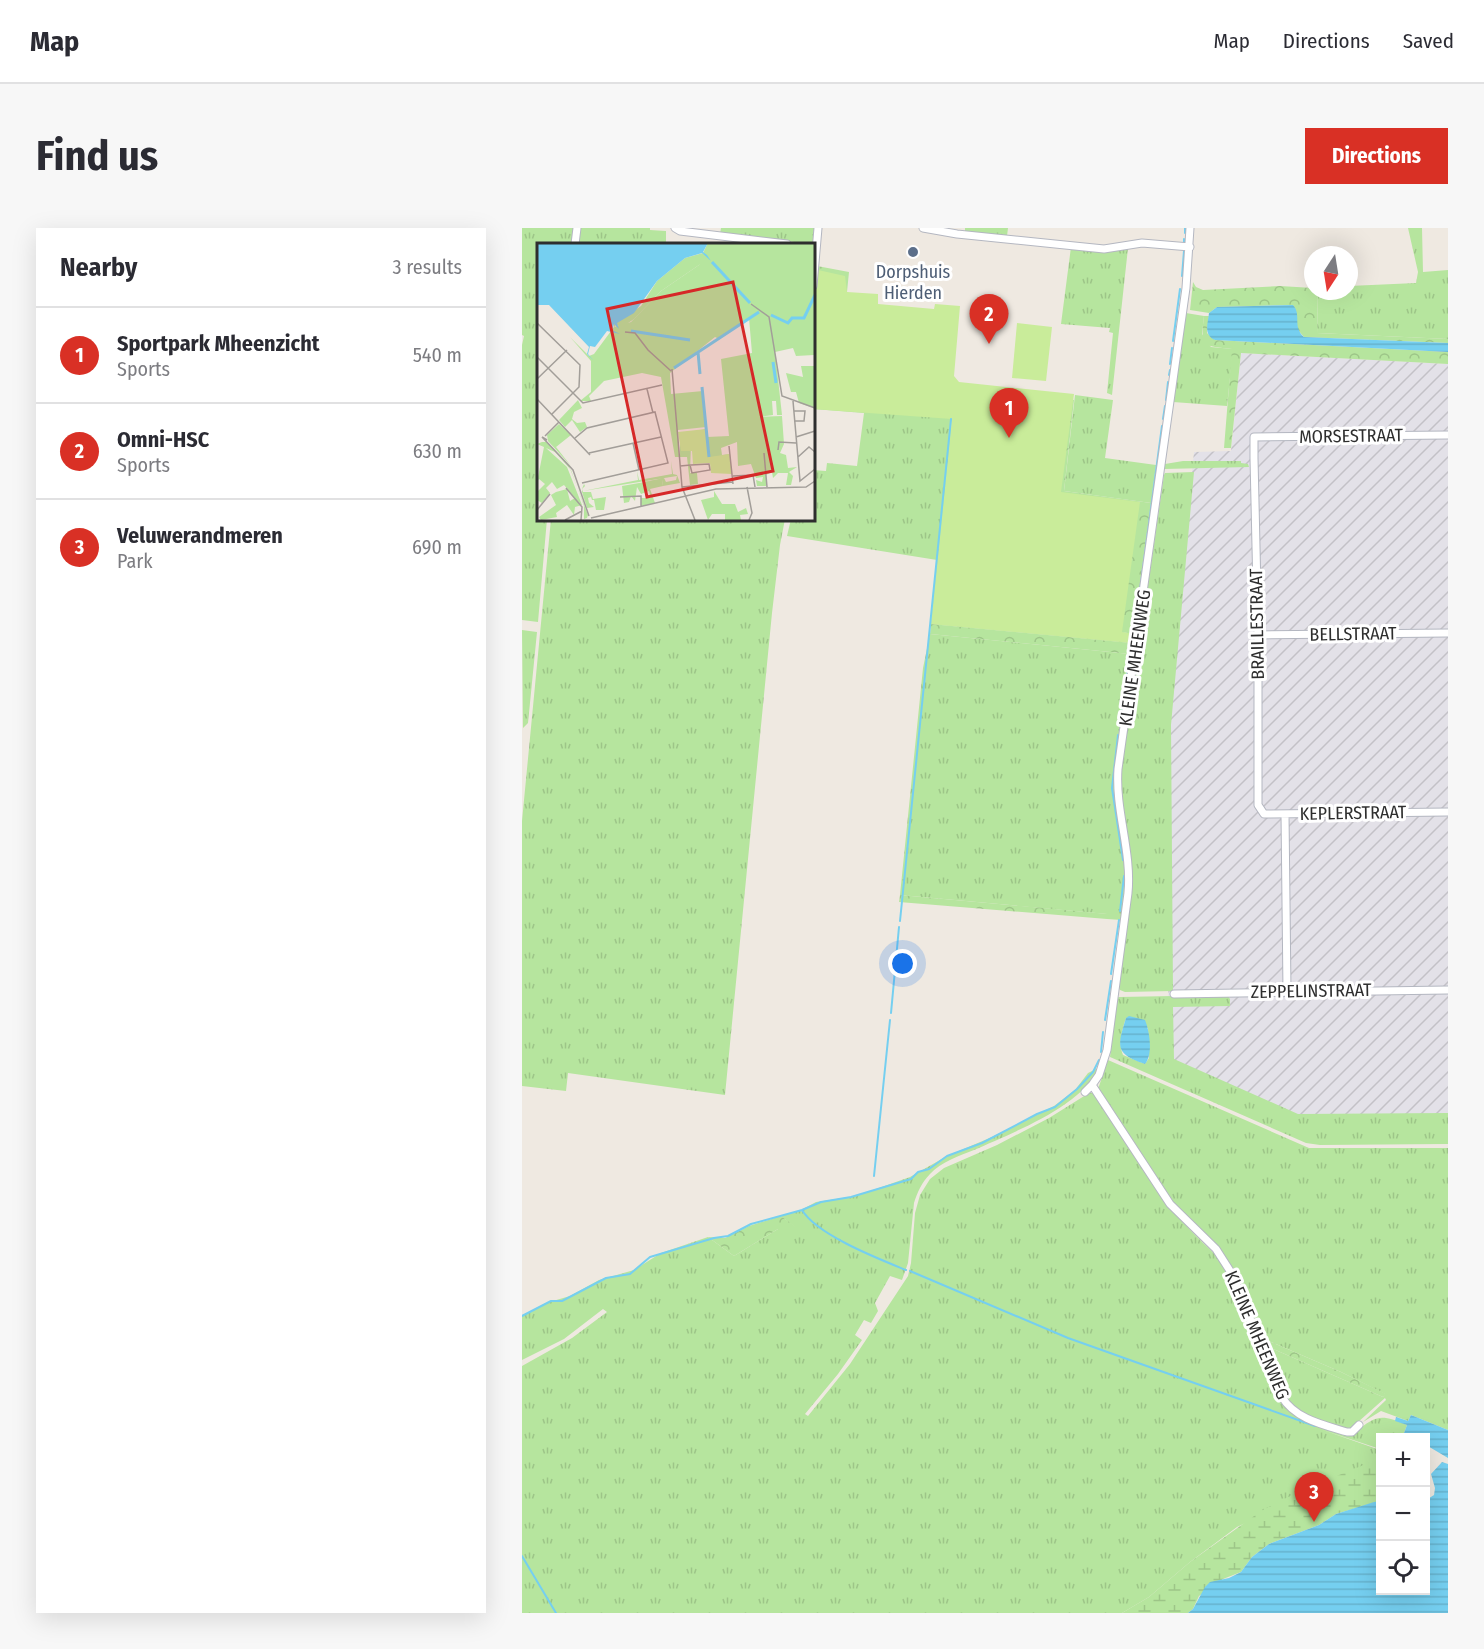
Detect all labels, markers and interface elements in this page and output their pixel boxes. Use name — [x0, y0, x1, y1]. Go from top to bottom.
text: Map — [30, 25, 79, 58]
text: Map — [1213, 28, 1250, 54]
text: Directions — [1283, 28, 1370, 54]
text: Saved — [1403, 28, 1454, 54]
button: Directions — [1305, 128, 1448, 184]
text: Find us — [36, 131, 158, 181]
inset map — [537, 243, 814, 520]
marker: Dorpshuis Hierden — [906, 245, 920, 259]
north arrow — [1304, 246, 1358, 300]
text: Nearby — [60, 252, 137, 283]
text: 3 results — [393, 255, 462, 279]
place label: Dorpshuis Hierden — [876, 261, 951, 304]
pin: 2 — [970, 294, 1008, 344]
text: Sportpark Mheenzicht — [117, 330, 319, 357]
text: 1 — [75, 343, 84, 367]
text: 540 m — [413, 343, 462, 367]
text: Sports — [117, 357, 170, 381]
pin: 1 — [990, 388, 1028, 438]
street label: MORSESTRAAT — [1299, 424, 1404, 448]
text: Omni-HSC — [117, 426, 209, 453]
text: 2 — [75, 439, 84, 463]
text: 630 m — [413, 439, 462, 463]
text: Sports — [117, 453, 170, 477]
text: Veluwerandmeren — [117, 522, 283, 549]
text: 3 — [75, 535, 84, 559]
text: 690 m — [412, 535, 462, 559]
text: Park — [117, 549, 153, 573]
street label: BRAILLESTRAAT — [1245, 568, 1269, 680]
street label: KLEINE MHEENWEG — [1115, 588, 1155, 728]
street label: BELLSTRAAT — [1309, 622, 1397, 646]
street label: KEPLERSTRAAT — [1300, 801, 1407, 825]
your location — [888, 949, 917, 978]
street label: ZEPPELINSTRAAT — [1250, 979, 1372, 1003]
street label: KLEINE MHEENWEG — [1220, 1267, 1294, 1403]
map controls — [1376, 1433, 1430, 1595]
button: + — [1376, 1433, 1430, 1487]
pin: 3 — [1294, 1472, 1334, 1522]
button: − — [1376, 1487, 1430, 1541]
button: locate — [1376, 1541, 1430, 1595]

